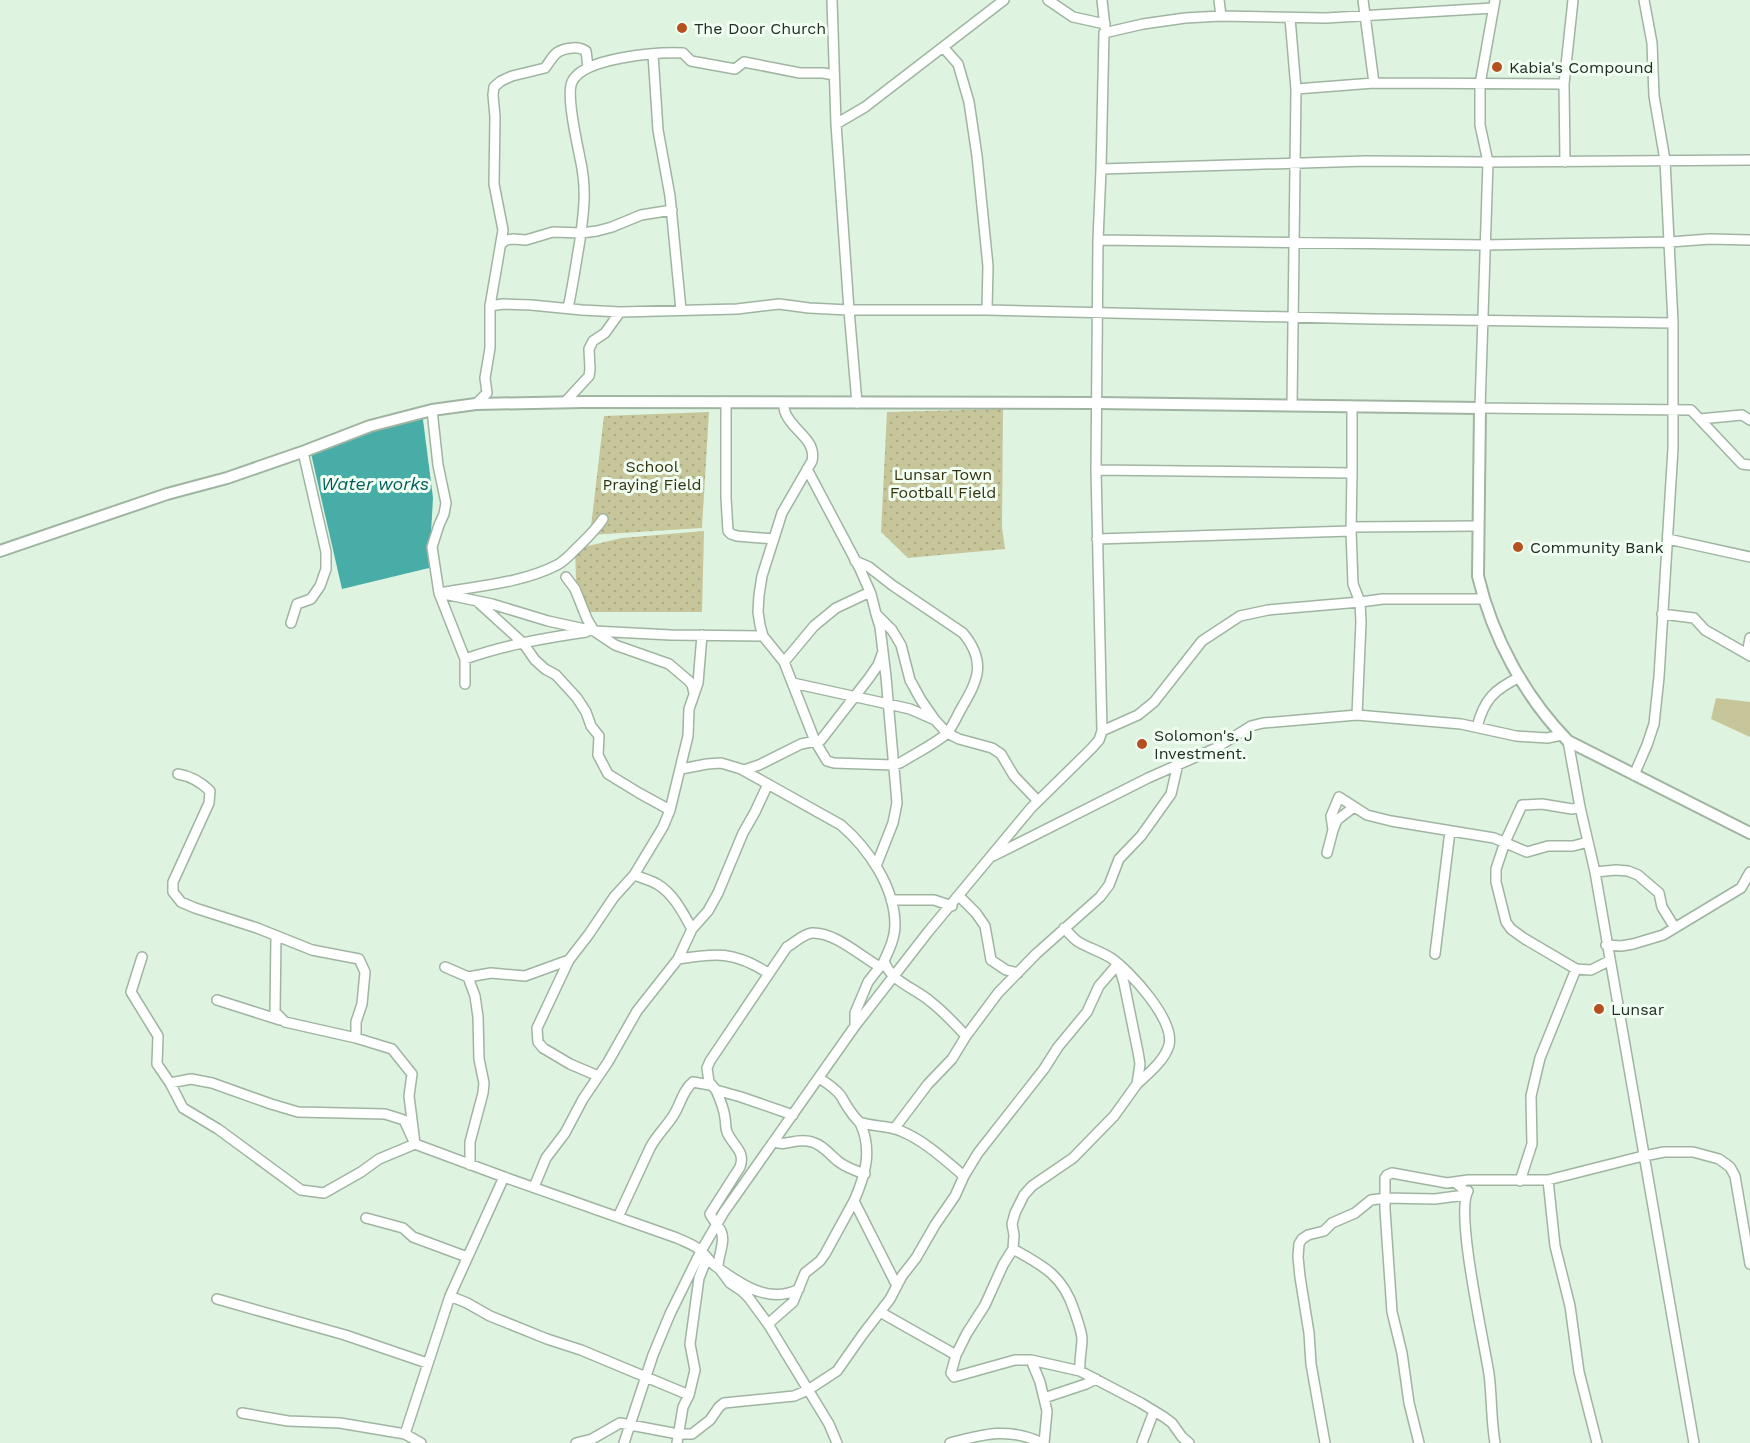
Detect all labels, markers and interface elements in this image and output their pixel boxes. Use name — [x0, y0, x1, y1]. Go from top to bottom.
place label: The Door Church — [694, 19, 826, 38]
marker: The Door Church — [675, 21, 689, 35]
place label: Kabia's Compound — [1509, 58, 1654, 77]
marker: Kabia's Compound — [1490, 60, 1504, 74]
park label: School Praying Field — [602, 457, 702, 494]
park label: Lunsar Town Football Field — [890, 465, 996, 502]
water label: Water works — [321, 473, 429, 494]
place label: Community Bank — [1530, 538, 1664, 557]
marker: Community Bank — [1511, 540, 1525, 554]
place label: Solomon's. J Investment. — [1154, 726, 1253, 763]
marker: Solomon's. J Investment. — [1135, 737, 1149, 751]
place label: Lunsar — [1611, 1000, 1665, 1019]
marker: Lunsar — [1592, 1002, 1606, 1016]

